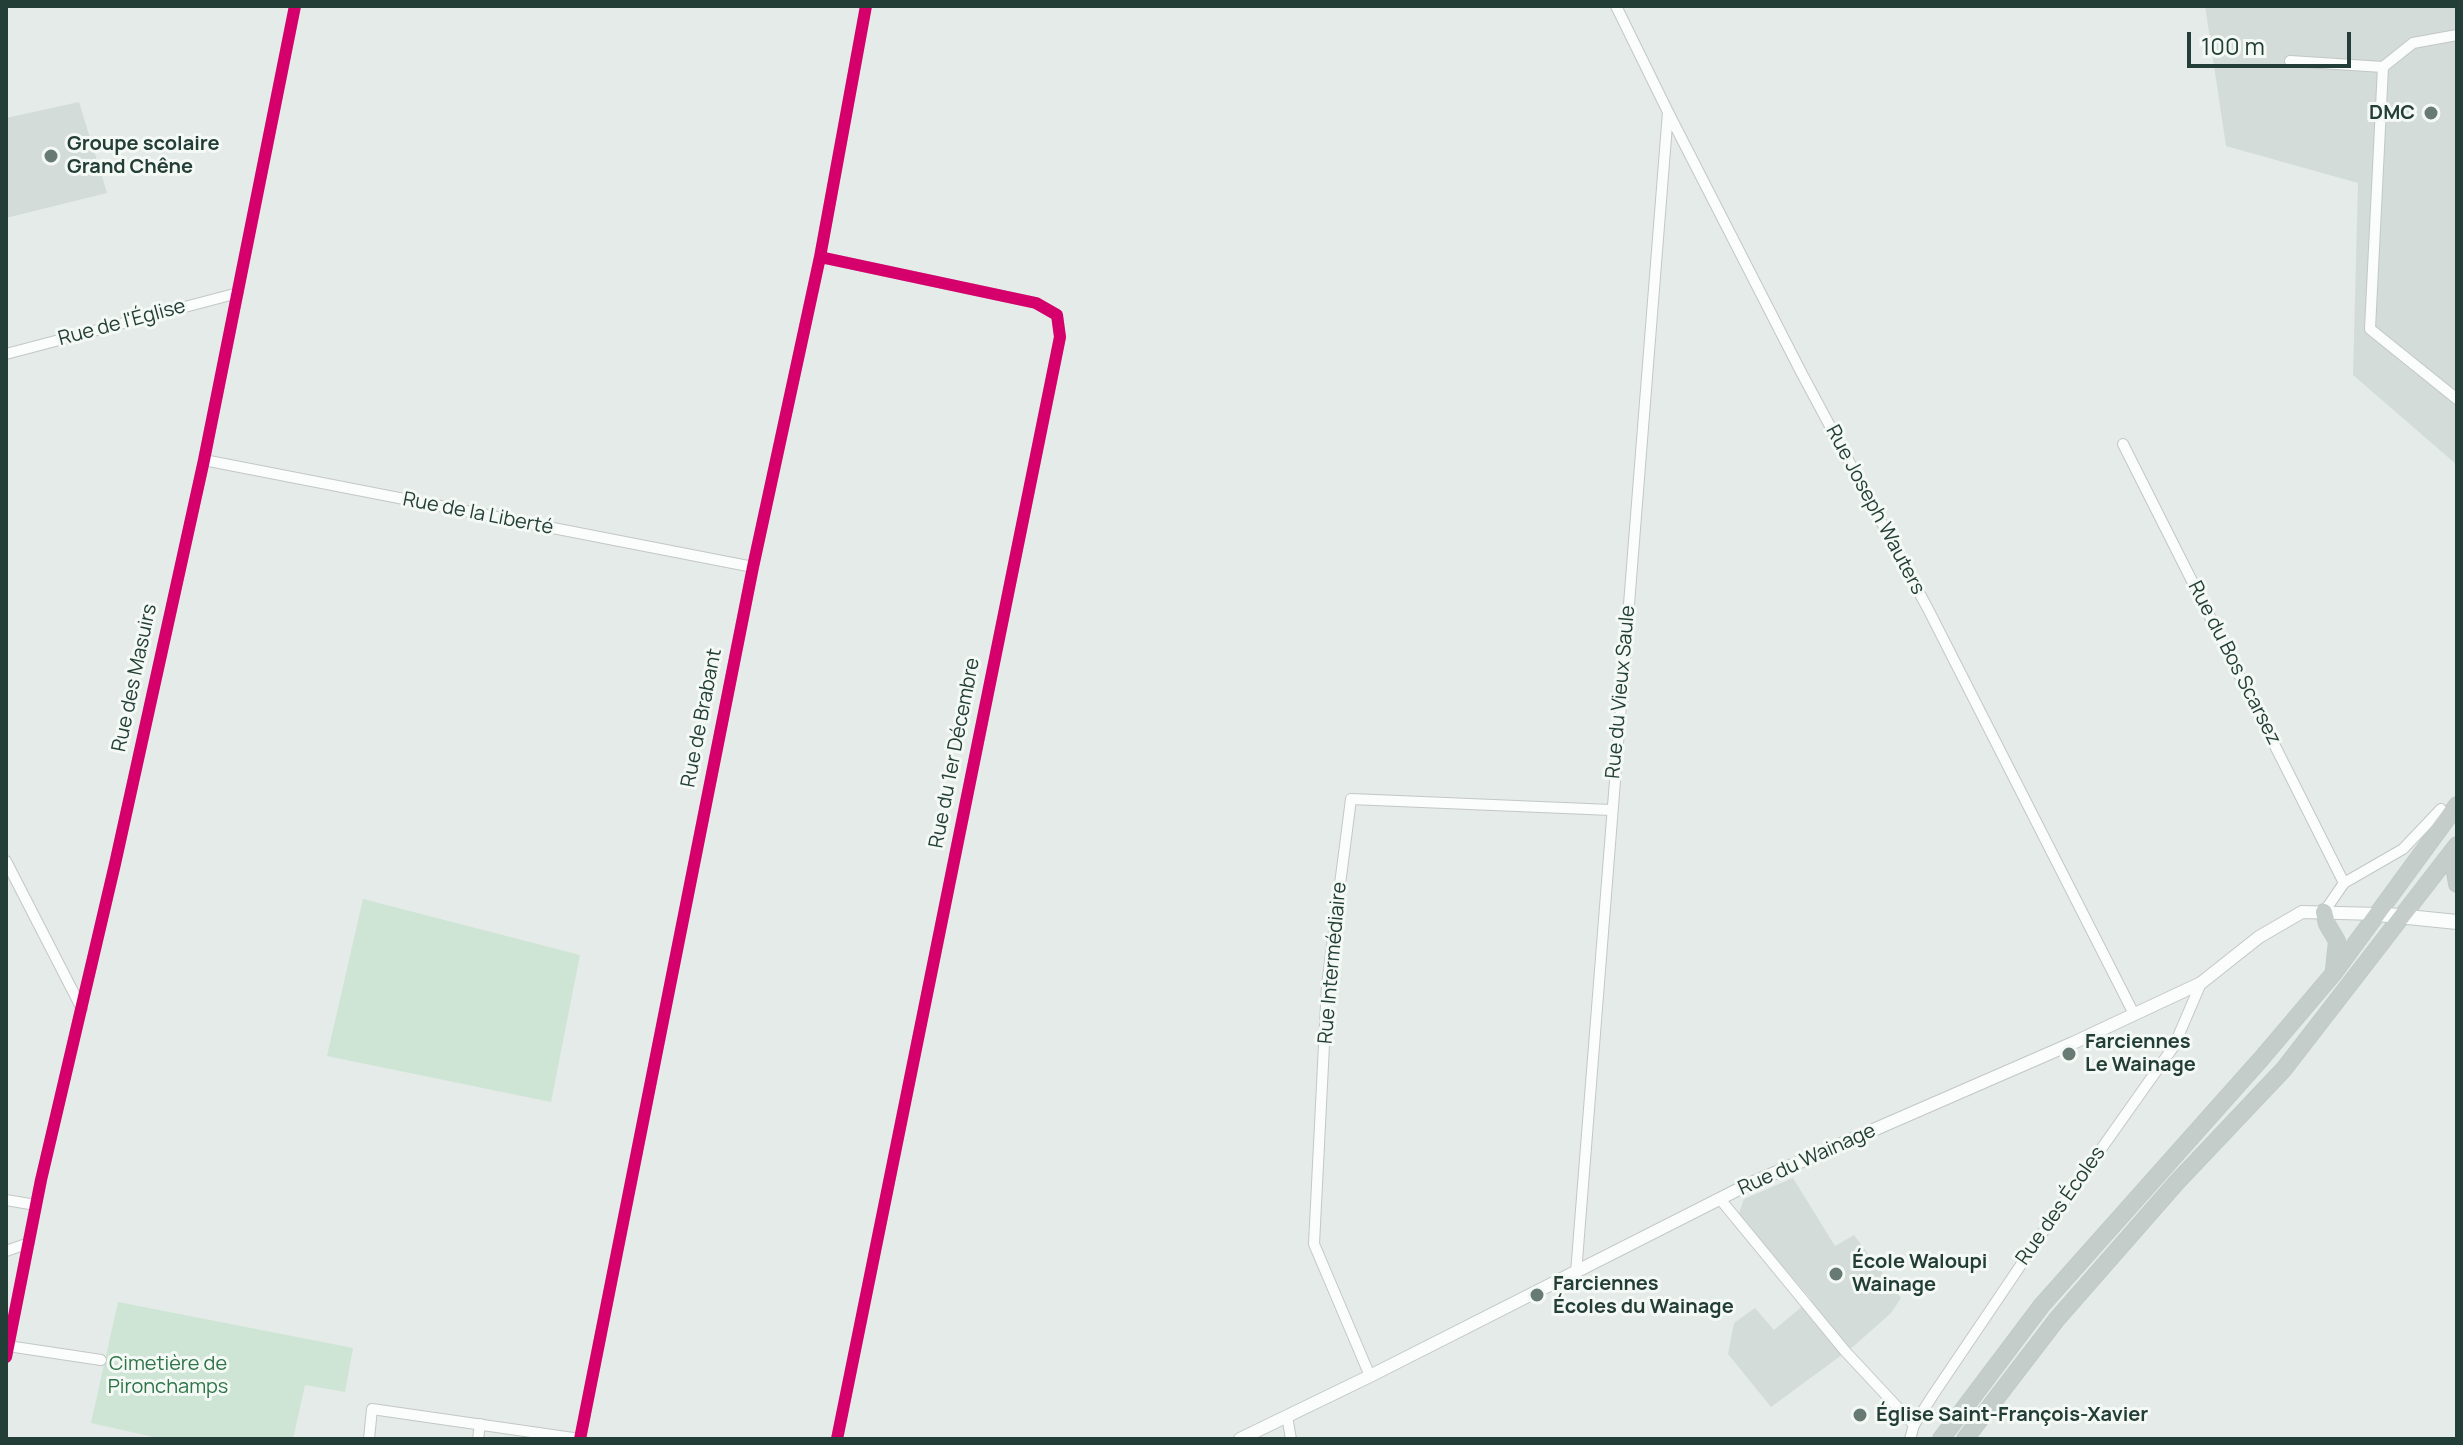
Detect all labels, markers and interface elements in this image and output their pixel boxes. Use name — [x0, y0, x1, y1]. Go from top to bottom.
scale bar — [2191, 16, 2355, 66]
text: 100 m — [2201, 29, 2265, 62]
place label: DMC — [2369, 101, 2415, 125]
marker: DMC — [2422, 104, 2440, 122]
place label: Groupe scolaire Grand Chêne — [67, 132, 220, 179]
marker: Groupe scolaire Grand Chêne — [42, 147, 60, 165]
street label: Rue de l'Église — [56, 294, 188, 352]
street label: Rue Joseph Wauters — [1820, 421, 1930, 599]
street label: Rue de la Liberté — [401, 488, 555, 540]
street label: Rue du Bos Scarsez — [2182, 577, 2286, 749]
street label: Rue des Masuirs — [108, 602, 162, 754]
street label: Rue du Vieux Saule — [1601, 604, 1641, 780]
street label: Rue de Brabant — [677, 647, 727, 789]
street label: Rue du 1er Décembre — [925, 656, 985, 850]
street label: Rue Intermédiaire — [1314, 881, 1352, 1045]
place label: Farciennes Le Wainage — [2085, 1030, 2196, 1077]
marker: Farciennes Le Wainage — [2060, 1045, 2078, 1063]
street label: Rue du Wainage — [1735, 1119, 1879, 1201]
street label: Rue des Écoles — [2011, 1142, 2111, 1270]
place label: École Waloupi Wainage — [1852, 1250, 1987, 1297]
marker: École Waloupi Wainage — [1827, 1265, 1845, 1283]
place label: Farciennes Écoles du Wainage — [1553, 1272, 1734, 1319]
marker: Farciennes Écoles du Wainage — [1528, 1286, 1546, 1304]
park label: Cimetière de Pironchamps — [108, 1352, 228, 1399]
place label: Église Saint-François-Xavier — [1876, 1403, 2148, 1427]
marker: Église Saint-François-Xavier — [1851, 1406, 1869, 1424]

